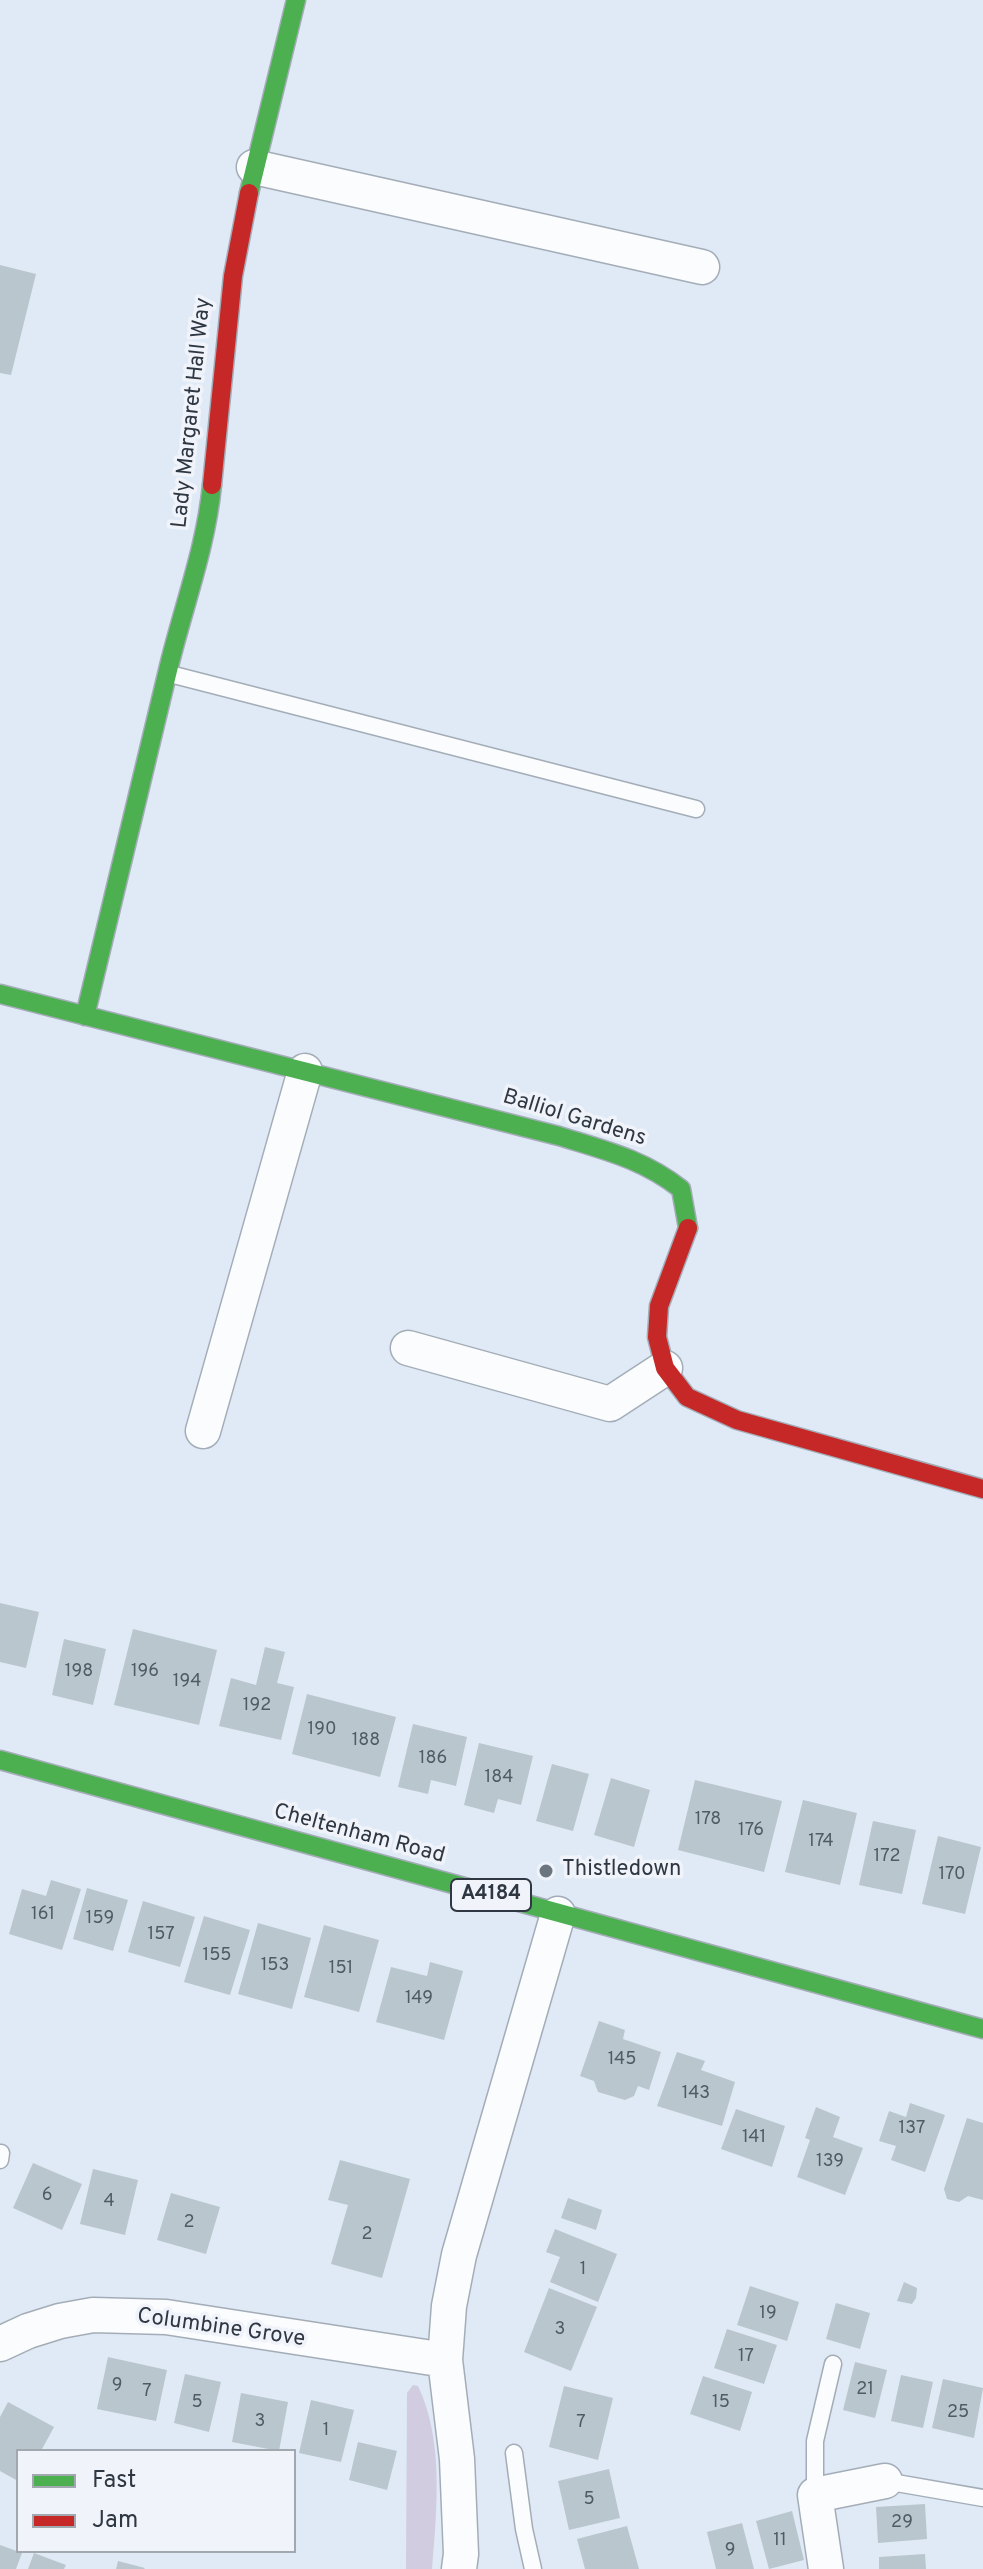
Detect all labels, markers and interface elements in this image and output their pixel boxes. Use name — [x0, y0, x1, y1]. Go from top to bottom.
street label: Lady Margaret Hall Way — [168, 296, 218, 530]
street label: Balliol Gardens — [499, 1085, 649, 1153]
house number: 198 — [65, 1661, 93, 1683]
house number: 196 — [131, 1661, 159, 1683]
house number: 194 — [173, 1671, 201, 1693]
house number: 192 — [243, 1695, 271, 1717]
house number: 190 — [308, 1719, 336, 1741]
house number: 188 — [352, 1730, 380, 1752]
house number: 186 — [419, 1748, 447, 1770]
house number: 184 — [485, 1767, 513, 1789]
street label: Cheltenham Road — [270, 1799, 448, 1871]
house number: 178 — [695, 1809, 721, 1831]
house number: 176 — [738, 1820, 764, 1842]
house number: 174 — [808, 1831, 834, 1853]
house number: 172 — [874, 1846, 900, 1868]
place label: Thistledown — [562, 1858, 681, 1884]
marker: Thistledown — [537, 1862, 555, 1880]
house number: 170 — [938, 1864, 966, 1886]
road number: A4184 — [451, 1879, 531, 1911]
house number: 161 — [31, 1904, 55, 1926]
house number: 159 — [86, 1908, 114, 1930]
house number: 157 — [147, 1924, 175, 1946]
house number: 155 — [202, 1945, 232, 1967]
house number: 153 — [261, 1955, 289, 1977]
house number: 151 — [329, 1958, 353, 1980]
house number: 149 — [405, 1988, 433, 2010]
house number: 145 — [608, 2049, 636, 2071]
house number: 143 — [682, 2083, 710, 2105]
house number: 137 — [899, 2118, 925, 2140]
house number: 141 — [742, 2127, 766, 2149]
house number: 139 — [816, 2151, 844, 2173]
house number: 6 — [42, 2185, 52, 2207]
house number: 4 — [103, 2191, 115, 2213]
house number: 2 — [183, 2212, 195, 2234]
house number: 2 — [361, 2224, 373, 2246]
house number: 1 — [580, 2259, 586, 2281]
house number: 19 — [759, 2303, 777, 2325]
street label: Columbine Grove — [135, 2304, 307, 2354]
house number: 3 — [555, 2319, 565, 2341]
house number: 17 — [738, 2346, 754, 2368]
house number: 9 — [112, 2375, 122, 2397]
house number: 21 — [856, 2379, 874, 2401]
house number: 7 — [142, 2381, 152, 2403]
house number: 5 — [191, 2392, 203, 2414]
house number: 15 — [712, 2392, 730, 2414]
house number: 25 — [947, 2402, 969, 2424]
house number: 3 — [255, 2411, 265, 2433]
house number: 7 — [576, 2412, 586, 2434]
house number: 1 — [323, 2420, 329, 2442]
legend — [16, 2449, 296, 2553]
text: Fast — [92, 2466, 136, 2496]
house number: 5 — [583, 2489, 595, 2511]
text: Jam — [92, 2506, 138, 2536]
house number: 29 — [891, 2512, 913, 2534]
house number: 11 — [773, 2530, 787, 2552]
house number: 9 — [725, 2540, 735, 2562]

